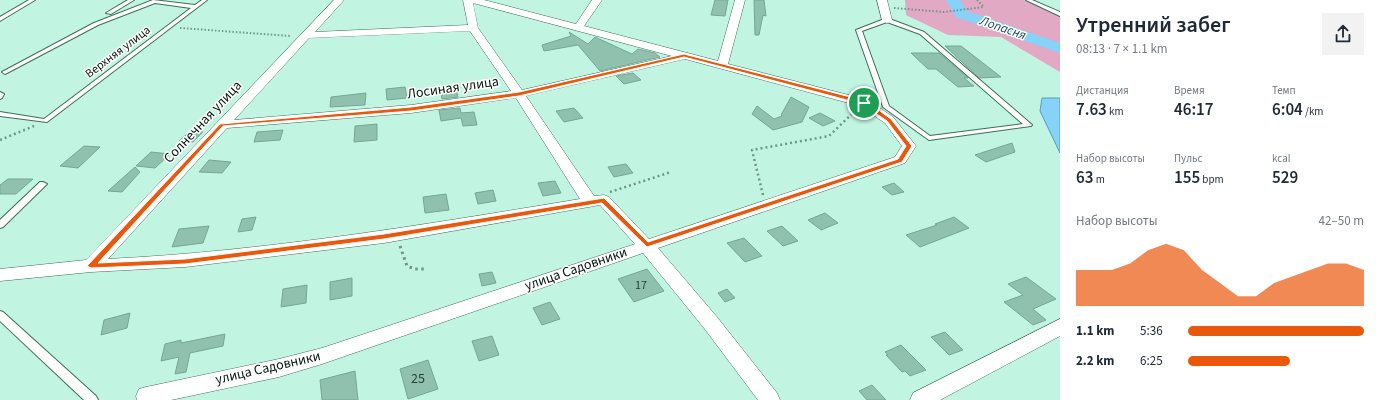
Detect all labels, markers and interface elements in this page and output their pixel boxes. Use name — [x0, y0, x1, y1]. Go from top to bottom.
text: Утренний забег — [1076, 9, 1231, 41]
water label: Лопасня — [977, 11, 1028, 44]
button: share — [1322, 13, 1364, 55]
street label: Верхняя улица — [82, 22, 154, 82]
text: 08:13 · 7 × 1.1 km — [1076, 40, 1168, 58]
street label: Лосиная улица — [406, 72, 500, 104]
street label: Солнечная улица — [159, 76, 247, 168]
text: Дистанция — [1076, 83, 1129, 98]
text: Время — [1174, 83, 1205, 98]
text: Темп — [1272, 83, 1296, 98]
pin — [847, 86, 881, 120]
icon: arrive — [853, 92, 875, 114]
text: 7.63 — [1076, 98, 1107, 122]
text: 46:17 — [1174, 98, 1214, 122]
text: 6:04 — [1272, 98, 1303, 122]
text: km — [1107, 104, 1124, 119]
text: /km — [1303, 104, 1323, 119]
text: Набор высоты — [1076, 151, 1145, 166]
text: Пульс — [1174, 151, 1202, 166]
text: kcal — [1272, 151, 1291, 166]
text: 63 — [1076, 166, 1093, 190]
text: 155 — [1174, 166, 1200, 190]
text: 529 — [1272, 166, 1298, 190]
text: m — [1093, 172, 1105, 187]
text: bpm — [1200, 172, 1224, 187]
text: Набор высоты — [1076, 212, 1158, 230]
text: 42–50 m — [1319, 212, 1364, 230]
street label: улица Садовники — [522, 242, 630, 296]
house number: 17 — [635, 277, 647, 294]
text: 1.1 km — [1076, 322, 1115, 340]
text: 5:36 — [1140, 322, 1163, 340]
street label: улица Садовники — [213, 346, 323, 390]
text: 2.2 km — [1076, 352, 1115, 370]
text: 6:25 — [1140, 352, 1163, 370]
house number: 25 — [411, 369, 425, 389]

